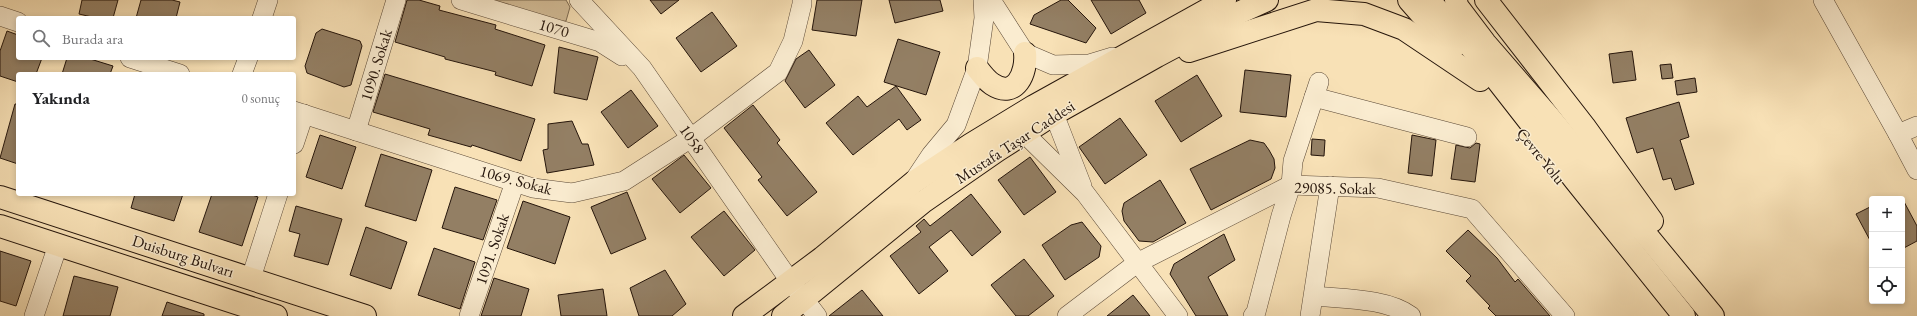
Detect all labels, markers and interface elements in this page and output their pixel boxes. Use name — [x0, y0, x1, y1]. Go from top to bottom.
street label: 1070 — [536, 13, 572, 43]
search box — [16, 16, 296, 60]
street label: 1090. Sokak — [355, 26, 397, 104]
icon: search — [30, 27, 52, 49]
text: Burada ara — [62, 29, 123, 48]
text: Yakında — [32, 87, 90, 109]
text: 0 sonuç — [242, 90, 280, 107]
street label: Mustafa Taşar Caddesi — [951, 95, 1079, 189]
street label: 1058 — [675, 120, 710, 158]
street label: Çevre Yolu — [1512, 123, 1571, 189]
street label: 1069. Sokak — [477, 160, 555, 200]
street label: 29085. Sokak — [1294, 177, 1377, 199]
map controls — [1869, 196, 1905, 304]
button: + — [1869, 196, 1905, 232]
street label: 1091. Sokak — [470, 210, 514, 287]
street label: Duisburg Bulvarı — [129, 230, 237, 282]
button: − — [1869, 232, 1905, 268]
button: locate — [1869, 268, 1905, 304]

